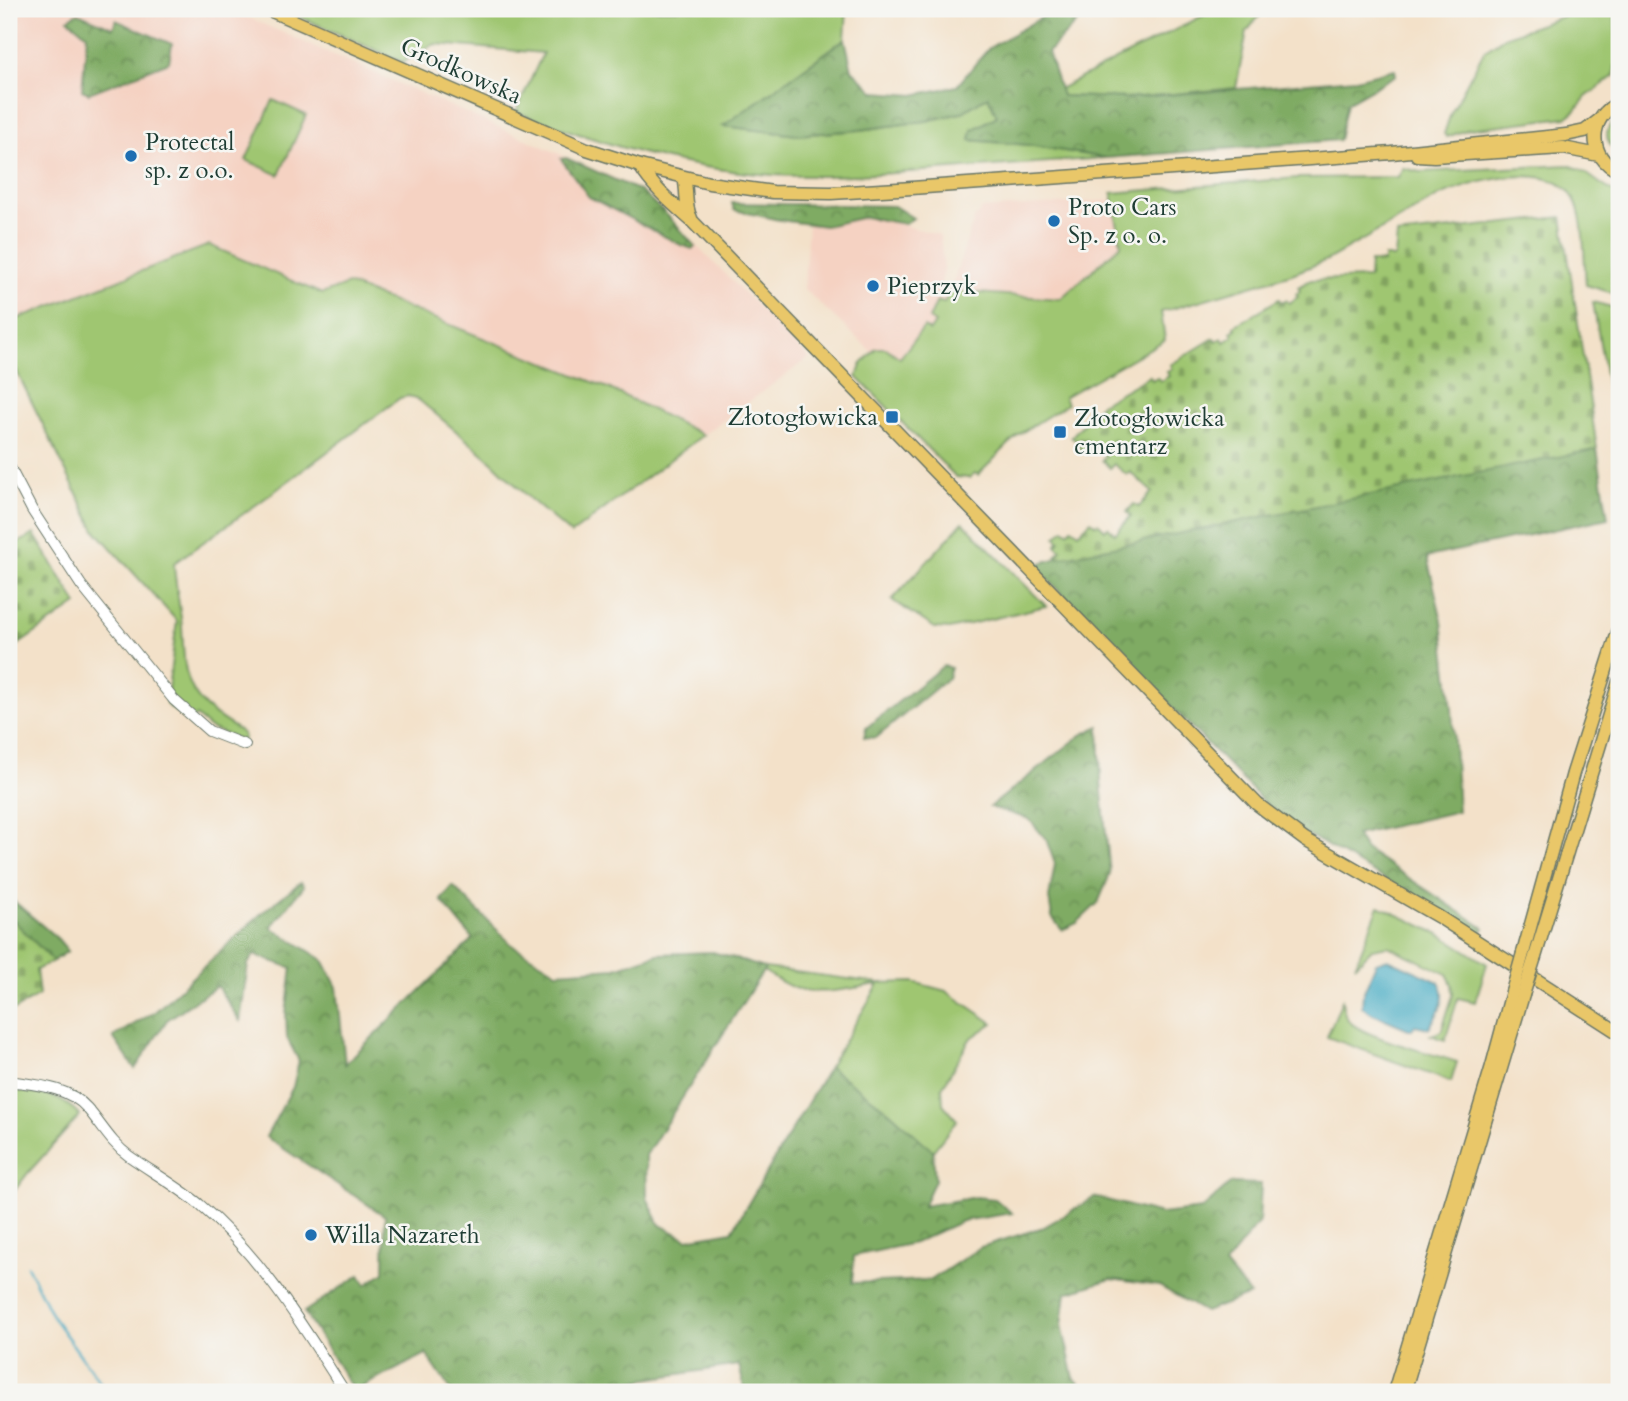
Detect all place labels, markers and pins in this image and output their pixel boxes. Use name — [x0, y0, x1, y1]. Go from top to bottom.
place label: Protectal sp. z o.o. — [145, 126, 234, 187]
marker: Protectal sp. z o.o. — [123, 148, 139, 164]
place label: Proto Cars Sp. z o. o. — [1068, 191, 1176, 252]
marker: Proto Cars Sp. z o. o. — [1046, 213, 1062, 229]
place label: Pieprzyk — [887, 270, 977, 303]
marker: Pieprzyk — [865, 278, 881, 294]
place label: Złotogłowicka — [727, 401, 879, 434]
place label: Złotogłowicka cmentarz — [1074, 402, 1225, 463]
marker: Złotogłowicka — [884, 409, 900, 425]
marker: Złotogłowicka cmentarz — [1052, 424, 1068, 440]
place label: Willa Nazareth — [324, 1219, 480, 1252]
marker: Willa Nazareth — [303, 1227, 319, 1243]

